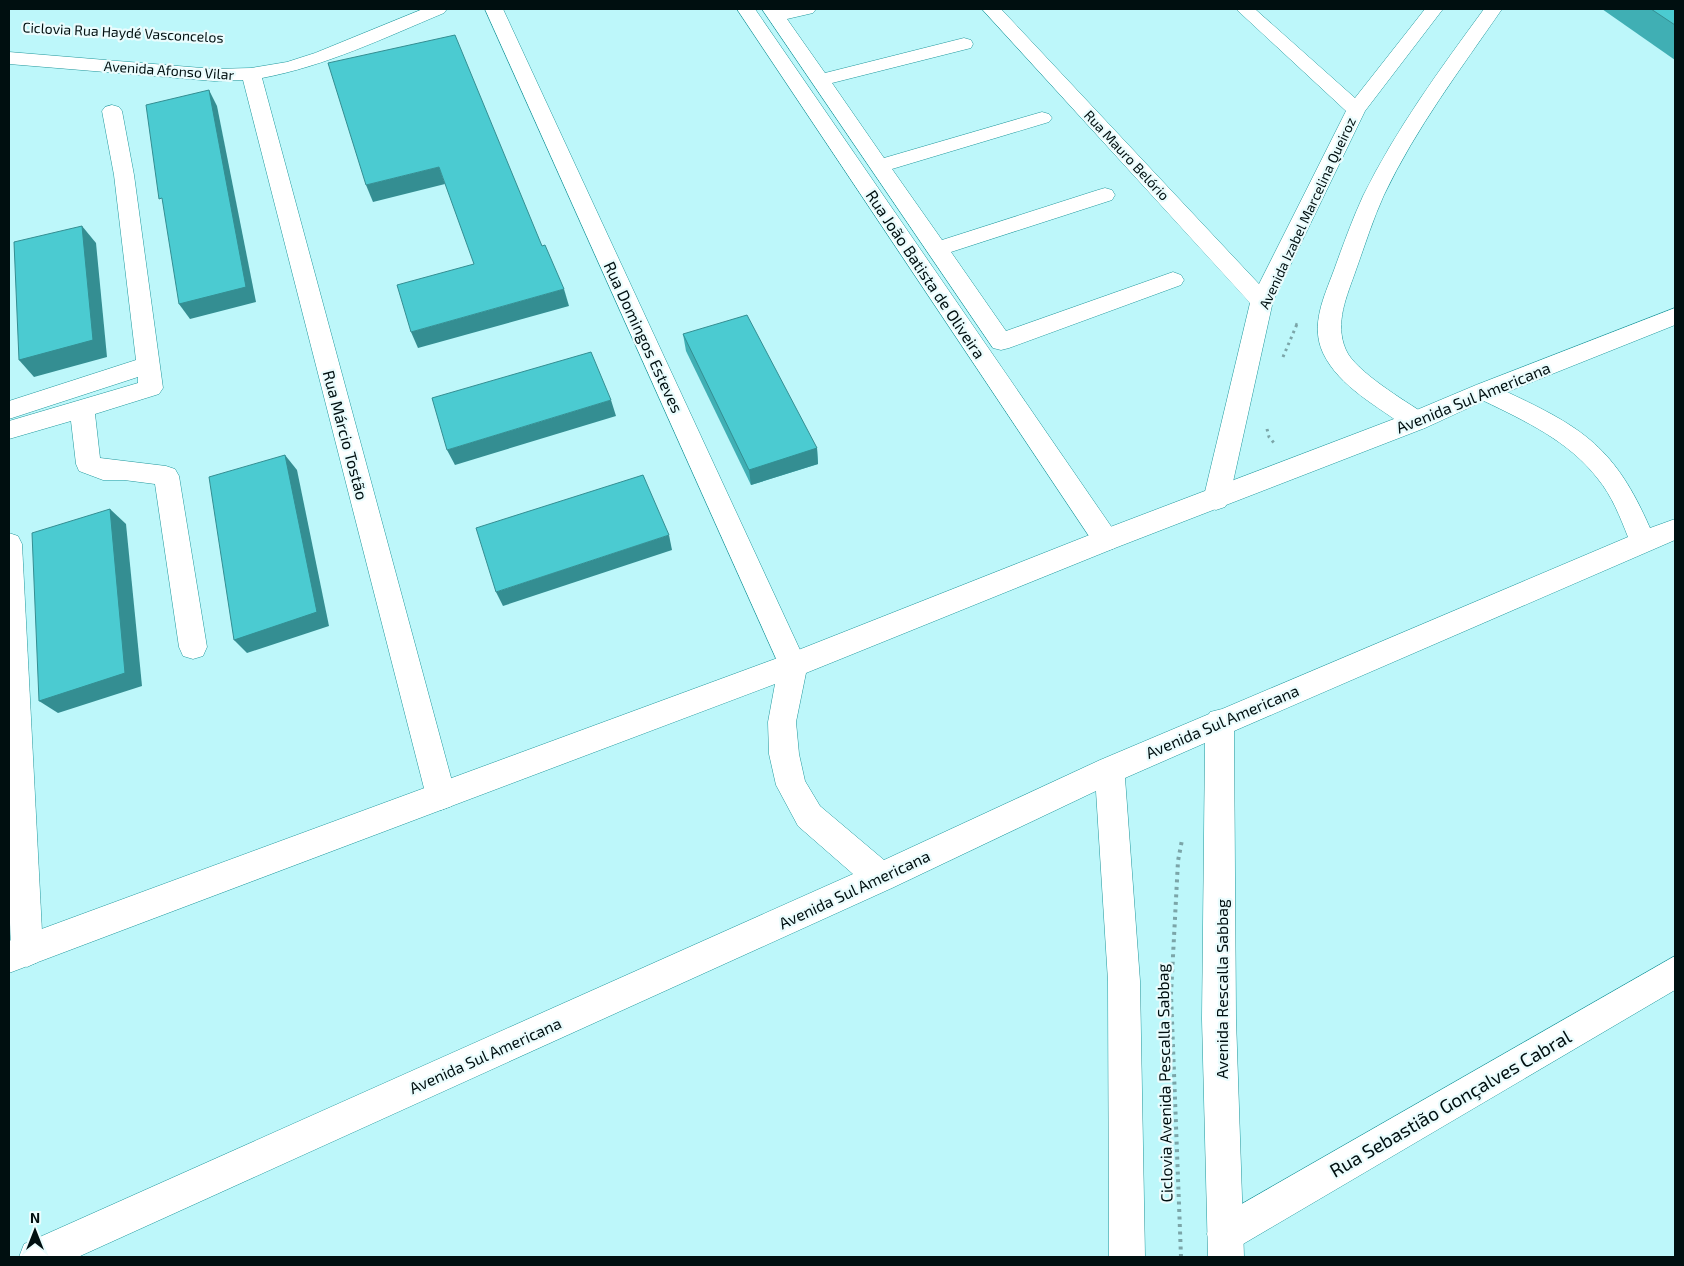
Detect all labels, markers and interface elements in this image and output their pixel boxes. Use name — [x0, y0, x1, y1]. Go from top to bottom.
street label: Ciclovia Rua Haydé Vasconcelos — [22, 18, 224, 46]
street label: Avenida Afonso Vilar — [103, 57, 235, 83]
street label: Rua Mauro Belório — [1081, 106, 1173, 204]
street label: Avenida Izabel Marcelina Queiroz — [1255, 114, 1359, 312]
street label: Rua João Batista de Oliveira — [862, 186, 990, 362]
street label: Rua Domingos Esteves — [601, 258, 687, 416]
street label: Avenida Sul Americana — [1393, 357, 1553, 437]
street label: Rua Márcio Tostão — [320, 368, 372, 502]
street label: Avenida Sul Americana — [1142, 680, 1302, 762]
street label: Avenida Sul Americana — [775, 846, 933, 932]
street label: Avenida Rescalla Sabbag — [1212, 899, 1231, 1079]
street label: Ciclovia Avenida Pescalla Sabbag — [1152, 963, 1176, 1203]
street label: Avenida Sul Americana — [406, 1013, 564, 1097]
street label: Rua Sebastião Gonçalves Cabral — [1325, 1024, 1576, 1183]
north arrow — [10, 1206, 60, 1256]
text: N — [30, 1209, 40, 1226]

